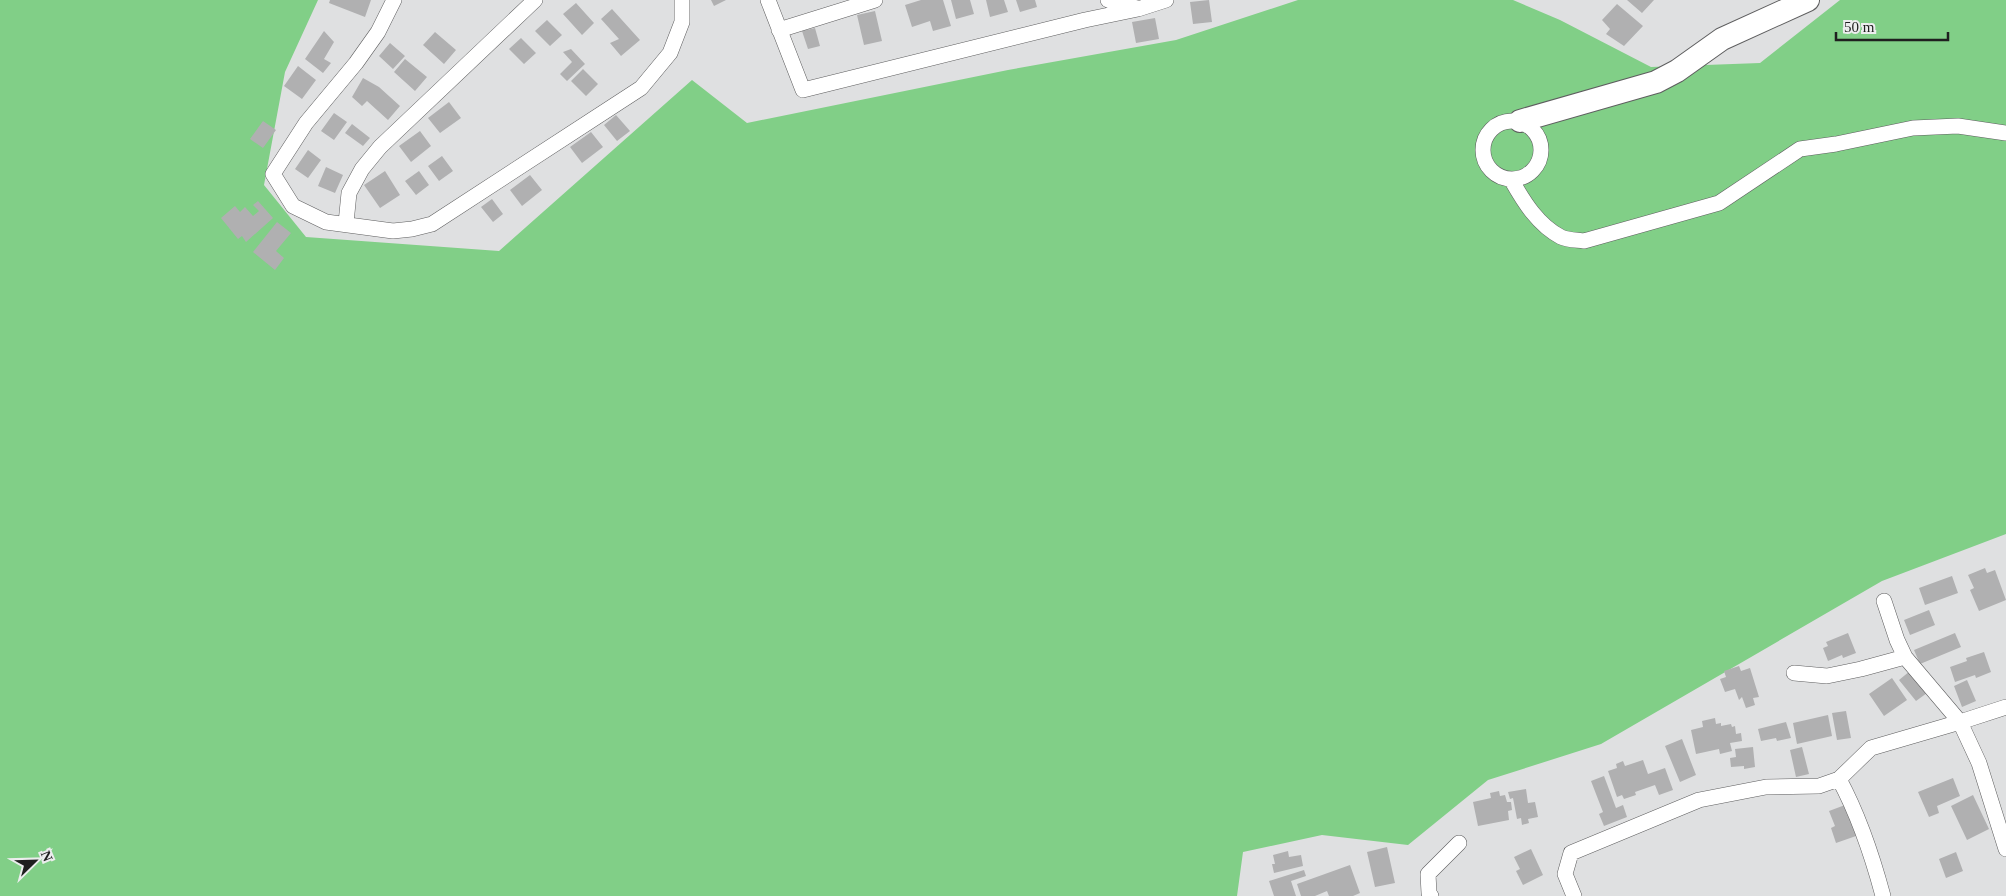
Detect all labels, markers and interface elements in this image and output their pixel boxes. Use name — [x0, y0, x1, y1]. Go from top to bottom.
scale bar — [1836, 10, 1948, 42]
text: 50 m — [1844, 19, 1875, 35]
north arrow — [10, 836, 60, 886]
text: N — [38, 849, 55, 864]

